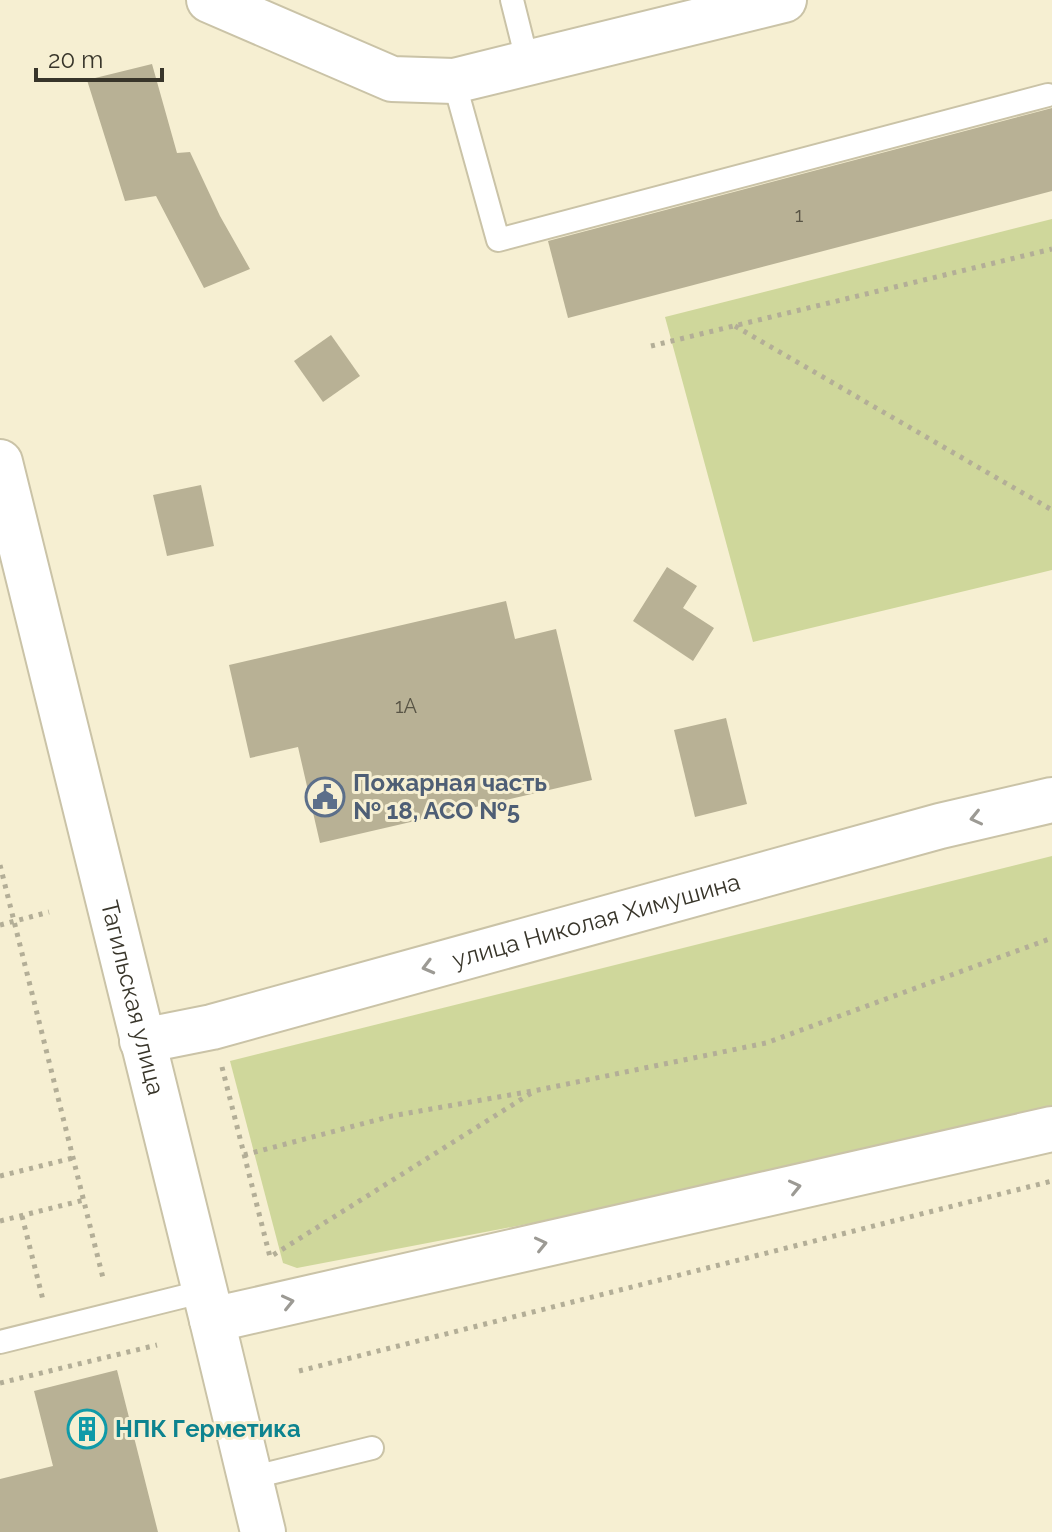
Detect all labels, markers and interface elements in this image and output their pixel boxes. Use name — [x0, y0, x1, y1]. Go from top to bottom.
scale bar — [36, 32, 162, 82]
text: 20 m — [48, 45, 103, 74]
house number: 1 — [795, 203, 804, 227]
house number: 1А — [395, 694, 418, 718]
place label: Пожарная часть № 18, АСО №5 — [353, 768, 547, 825]
public building icon: Пожарная часть № 18, АСО №5 — [304, 776, 346, 818]
one-way arrow — [970, 808, 984, 825]
street label: улица Николая Химушина — [449, 867, 743, 974]
street label: Тагильская улица — [95, 898, 171, 1098]
one-way arrow — [422, 958, 436, 975]
one-way arrow — [788, 1179, 801, 1196]
one-way arrow — [534, 1236, 548, 1253]
one-way arrow — [280, 1294, 294, 1311]
building icon: НПК Герметика — [66, 1408, 108, 1450]
place label: НПК Герметика — [115, 1414, 301, 1443]

